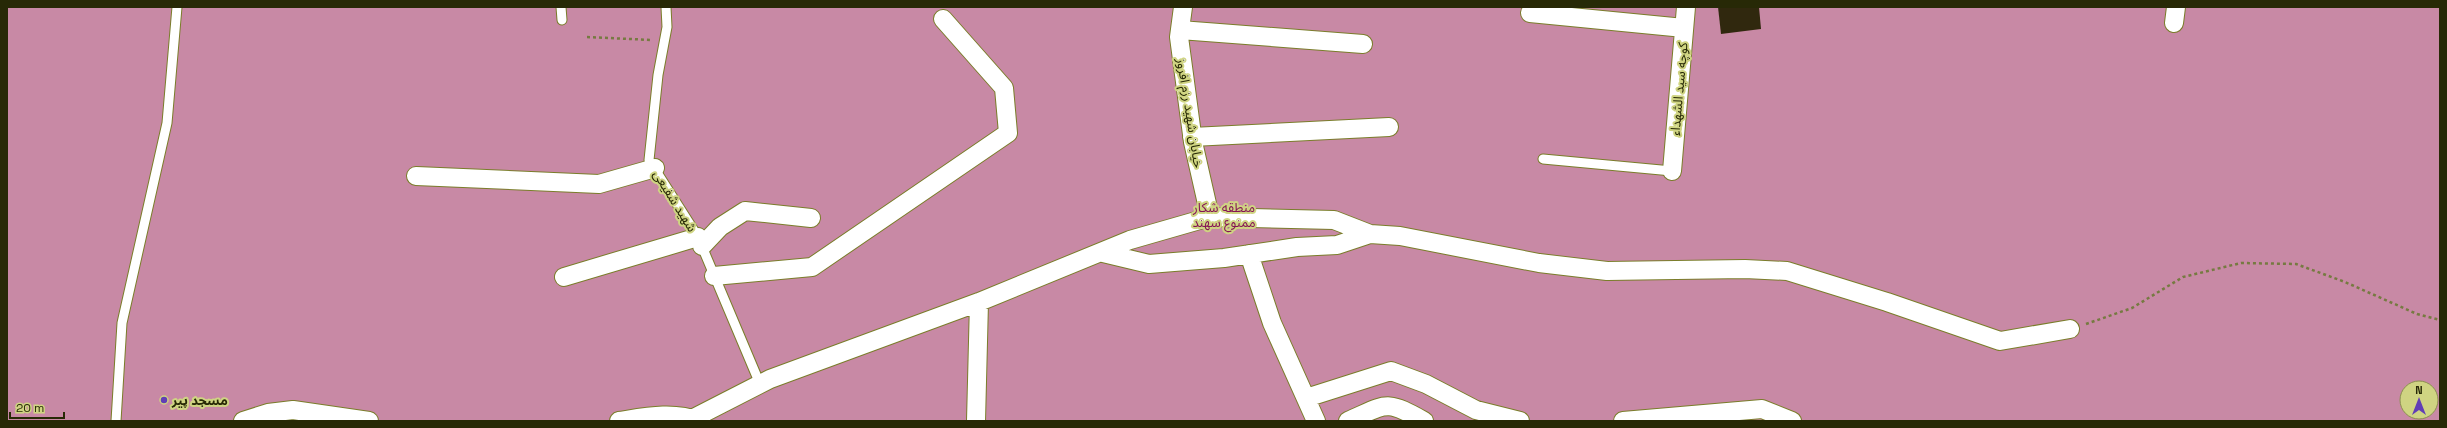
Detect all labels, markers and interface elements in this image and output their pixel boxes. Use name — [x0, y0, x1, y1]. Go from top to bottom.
street label: کوچه سید الشهداء — [1666, 41, 1693, 136]
street label: خیابان شهید رزم افروز — [1172, 56, 1207, 170]
street label: شهید شفیعی — [649, 167, 701, 235]
park label: منطقه شکار ممنوع سهند — [1192, 199, 1256, 233]
north arrow — [2399, 380, 2439, 420]
text: N — [2415, 383, 2423, 397]
place label: مسجد پیر — [171, 392, 228, 409]
scale bar — [10, 394, 64, 420]
marker: مسجد پیر — [159, 395, 169, 405]
text: 20 m — [16, 400, 44, 416]

